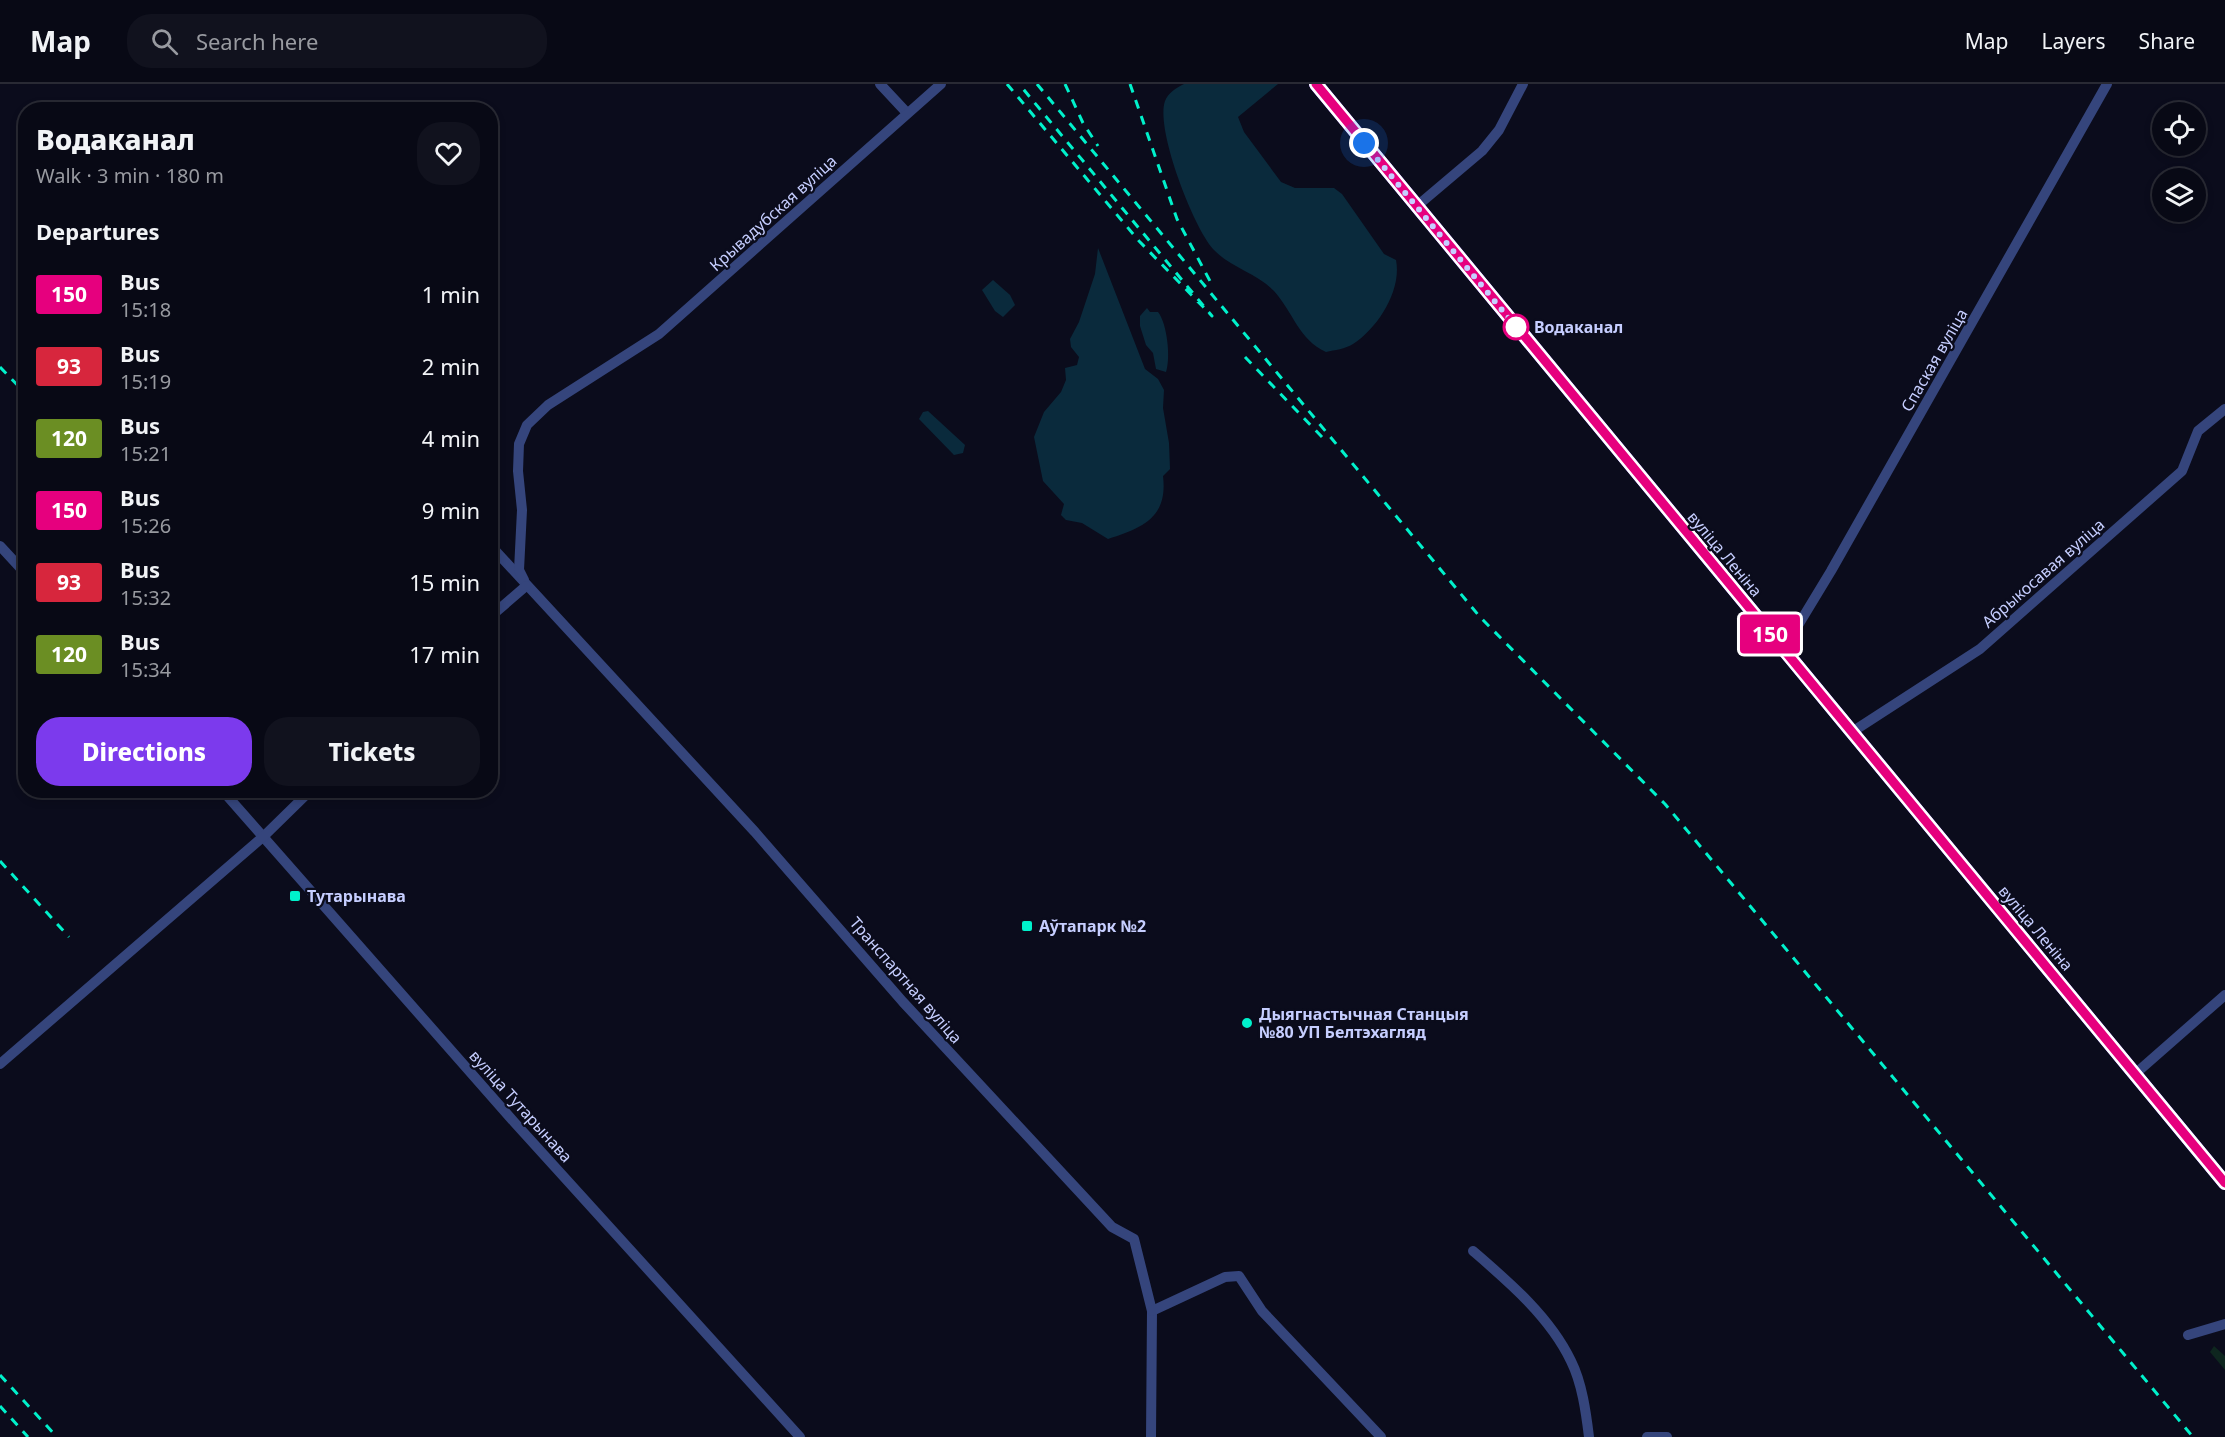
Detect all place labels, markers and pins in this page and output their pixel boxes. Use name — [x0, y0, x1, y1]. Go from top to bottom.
marker: Водаканал — [1503, 314, 1529, 340]
place label: Водаканал — [1534, 316, 1623, 338]
place label: Тутарынава — [307, 885, 406, 907]
marker: Тутарынава — [288, 889, 302, 903]
place label: Аўтапарк №2 — [1039, 915, 1146, 937]
marker: Аўтапарк №2 — [1020, 919, 1034, 933]
place label: Дыягнастычная Станцыя №80 УП Белтэхагляд — [1259, 1003, 1469, 1043]
marker: Дыягнастычная Станцыя №80 УП Белтэхагляд — [1240, 1016, 1254, 1030]

